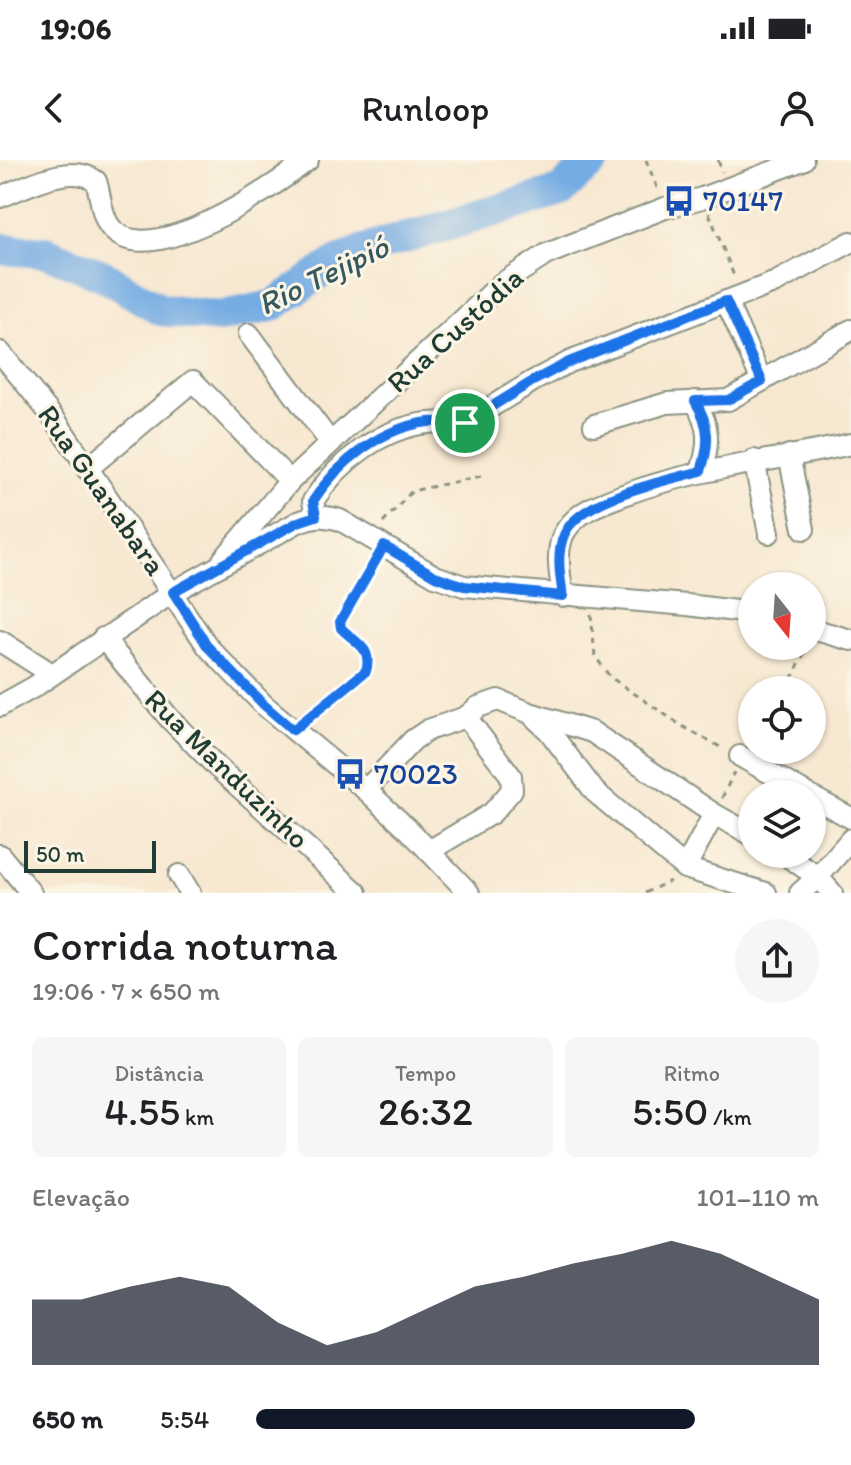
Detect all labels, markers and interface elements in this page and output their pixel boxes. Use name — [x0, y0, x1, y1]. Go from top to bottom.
text: 19:06 — [40, 10, 111, 47]
icon: back — [32, 86, 76, 130]
icon: person — [775, 86, 819, 130]
text: Runloop — [362, 87, 489, 130]
place label: 70147 — [703, 182, 783, 219]
bus stop icon: 70147 — [662, 184, 696, 218]
water label: Rio Tejipió — [251, 226, 396, 323]
street label: Rua Custódia — [379, 259, 531, 401]
pin — [431, 389, 499, 457]
street label: Rua Guanabara — [30, 397, 175, 582]
icon: arrive — [443, 401, 487, 445]
north arrow — [738, 572, 826, 660]
map controls — [738, 572, 826, 868]
button: locate — [738, 676, 826, 764]
street label: Rua Manduzinho — [137, 681, 317, 857]
place label: 70023 — [374, 755, 458, 792]
bus stop icon: 70023 — [333, 757, 367, 791]
button: layers — [738, 780, 826, 868]
scale bar — [24, 837, 156, 873]
text: 50 m — [36, 841, 85, 868]
text: Corrida noturna — [32, 918, 338, 971]
button: share — [735, 919, 819, 1003]
text: 19:06 · 7 × 650 m — [32, 975, 220, 1007]
text: Distância — [114, 1060, 204, 1087]
text: Tempo — [395, 1060, 456, 1087]
text: Ritmo — [664, 1060, 720, 1087]
text: 4.55 — [104, 1087, 180, 1135]
text: 26:32 — [378, 1087, 473, 1135]
text: 5:50 — [632, 1087, 708, 1135]
text: km — [180, 1104, 214, 1131]
text: /km — [708, 1104, 752, 1131]
text: Elevação — [32, 1181, 130, 1213]
text: 101–110 m — [696, 1181, 819, 1213]
text: 650 m — [32, 1403, 103, 1435]
text: 5:54 — [160, 1403, 209, 1435]

